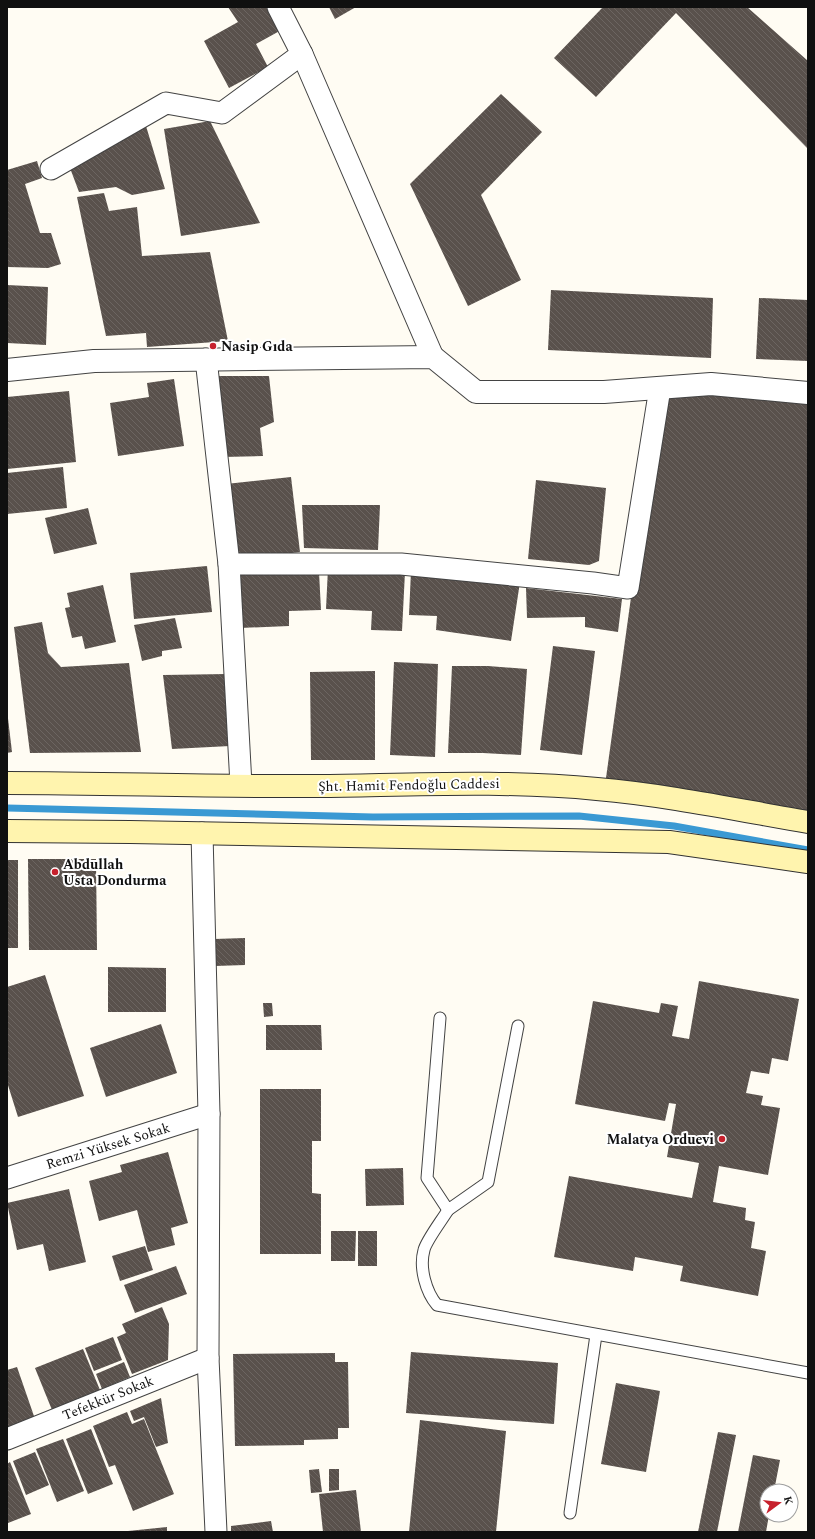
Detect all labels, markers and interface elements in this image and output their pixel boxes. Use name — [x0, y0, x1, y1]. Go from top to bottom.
place label: Nasip Gıda — [221, 336, 294, 357]
marker: Nasip Gıda — [208, 341, 218, 351]
street label: Şht. Hamit Fendoğlu Caddesi — [318, 773, 500, 797]
place label: Abdullah Usta Dondurma — [63, 854, 167, 891]
marker: Abdullah Usta Dondurma — [50, 867, 60, 877]
street label: Remzi Yüksek Sokak — [43, 1117, 173, 1175]
place label: Malatya Orduevi — [606, 1129, 714, 1150]
marker: Malatya Orduevi — [717, 1134, 727, 1144]
street label: Tefekkür Sokak — [59, 1370, 157, 1426]
north arrow — [759, 1483, 799, 1523]
text: K — [779, 1494, 798, 1507]

